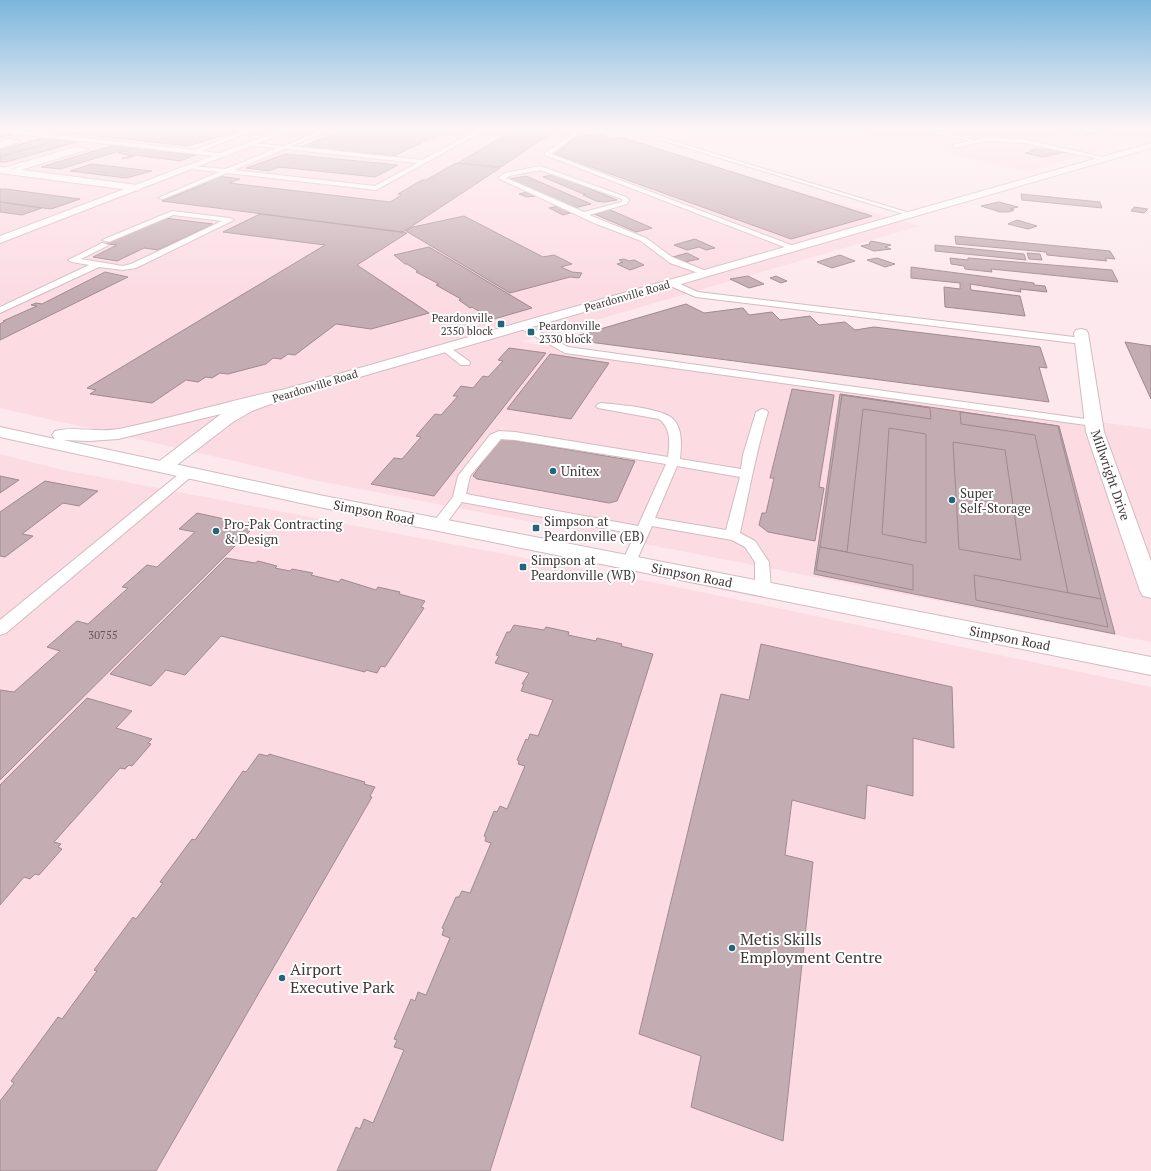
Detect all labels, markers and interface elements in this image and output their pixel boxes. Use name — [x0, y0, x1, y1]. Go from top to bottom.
street label: Peardonville Road — [583, 277, 671, 315]
place label: Peardonville 2350 block — [432, 311, 493, 338]
marker: Peardonville 2350 block — [496, 319, 506, 329]
place label: Peardonville 2330 block — [539, 319, 601, 346]
marker: Peardonville 2330 block — [526, 327, 536, 337]
street label: Peardonville Road — [271, 366, 359, 406]
street label: Millwright Drive — [1087, 427, 1135, 523]
place label: Unitex — [561, 462, 599, 480]
marker: Unitex — [548, 466, 558, 476]
place label: Super Self-Storage — [960, 484, 1031, 517]
street label: Simpson Road — [332, 495, 416, 529]
marker: Super Self-Storage — [947, 495, 957, 505]
place label: Simpson at Peardonville (EB) — [544, 512, 644, 545]
place label: Pro-Pak Contracting & Design — [224, 515, 342, 548]
marker: Simpson at Peardonville (EB) — [531, 523, 541, 533]
marker: Pro-Pak Contracting & Design — [211, 526, 221, 536]
place label: Simpson at Peardonville (WB) — [531, 551, 636, 584]
street label: Simpson Road — [650, 558, 734, 592]
marker: Simpson at Peardonville (WB) — [518, 562, 528, 572]
street label: Simpson Road — [968, 621, 1052, 655]
house number: 30755 — [88, 628, 118, 642]
place label: Metis Skills Employment Centre — [740, 928, 882, 968]
marker: Metis Skills Employment Centre — [727, 943, 737, 953]
place label: Airport Executive Park — [290, 958, 395, 998]
marker: Airport Executive Park — [277, 973, 287, 983]

